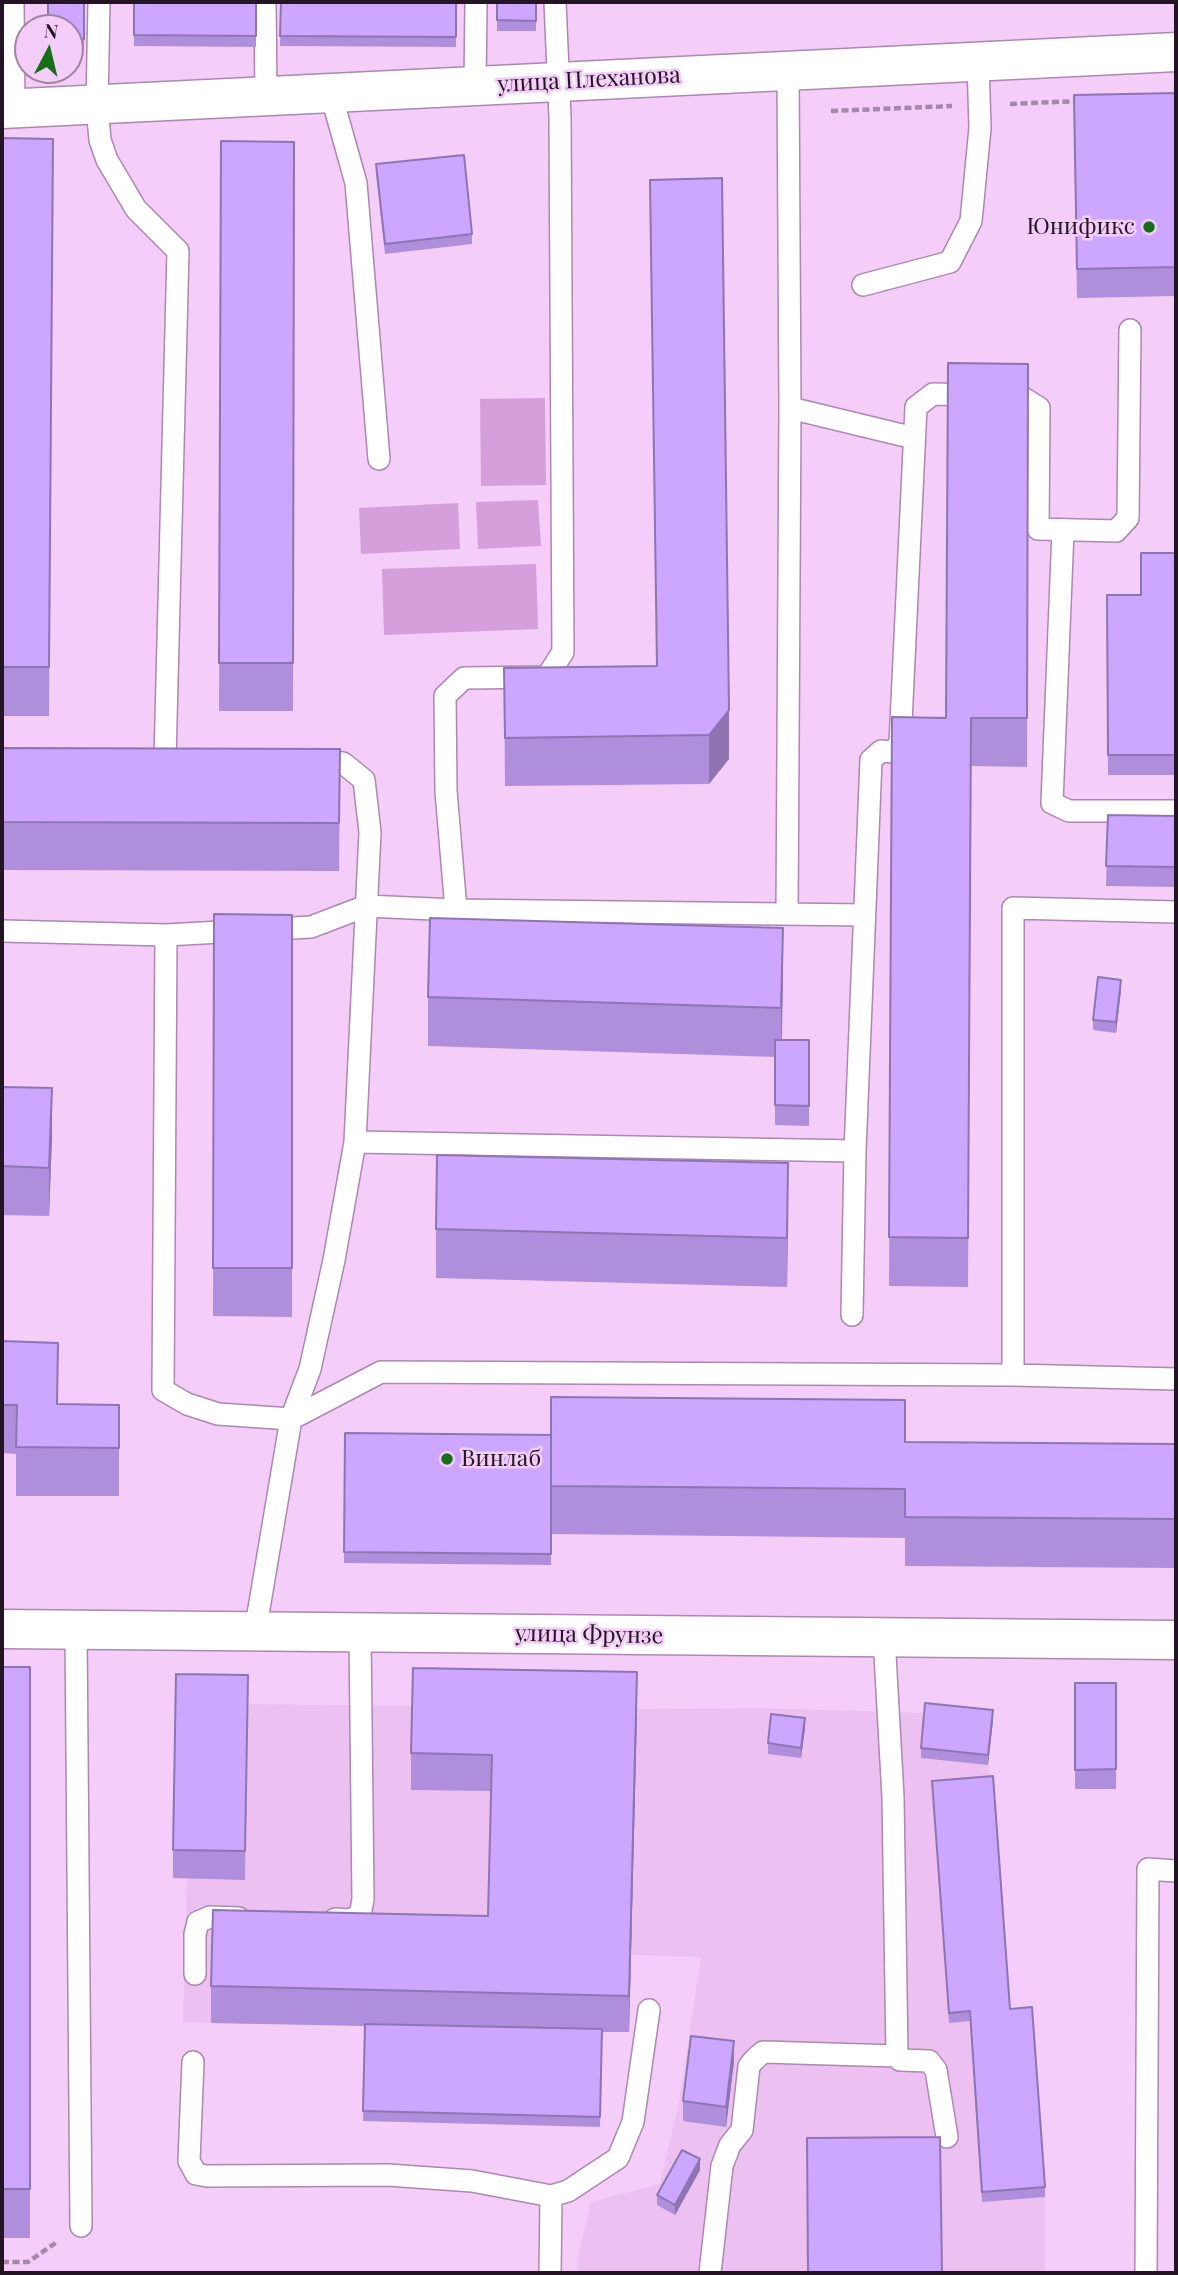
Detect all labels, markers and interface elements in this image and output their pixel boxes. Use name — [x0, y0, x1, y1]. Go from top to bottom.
north arrow — [14, 14, 84, 84]
text: N — [43, 16, 60, 44]
street label: улица Плеханова — [497, 61, 681, 99]
place label: Юнификс — [1027, 213, 1135, 241]
marker: Юнификс — [1141, 219, 1157, 235]
place label: Винлаб — [461, 1445, 541, 1473]
marker: Винлаб — [439, 1451, 455, 1467]
street label: улица Фрунзе — [515, 1620, 663, 1650]

